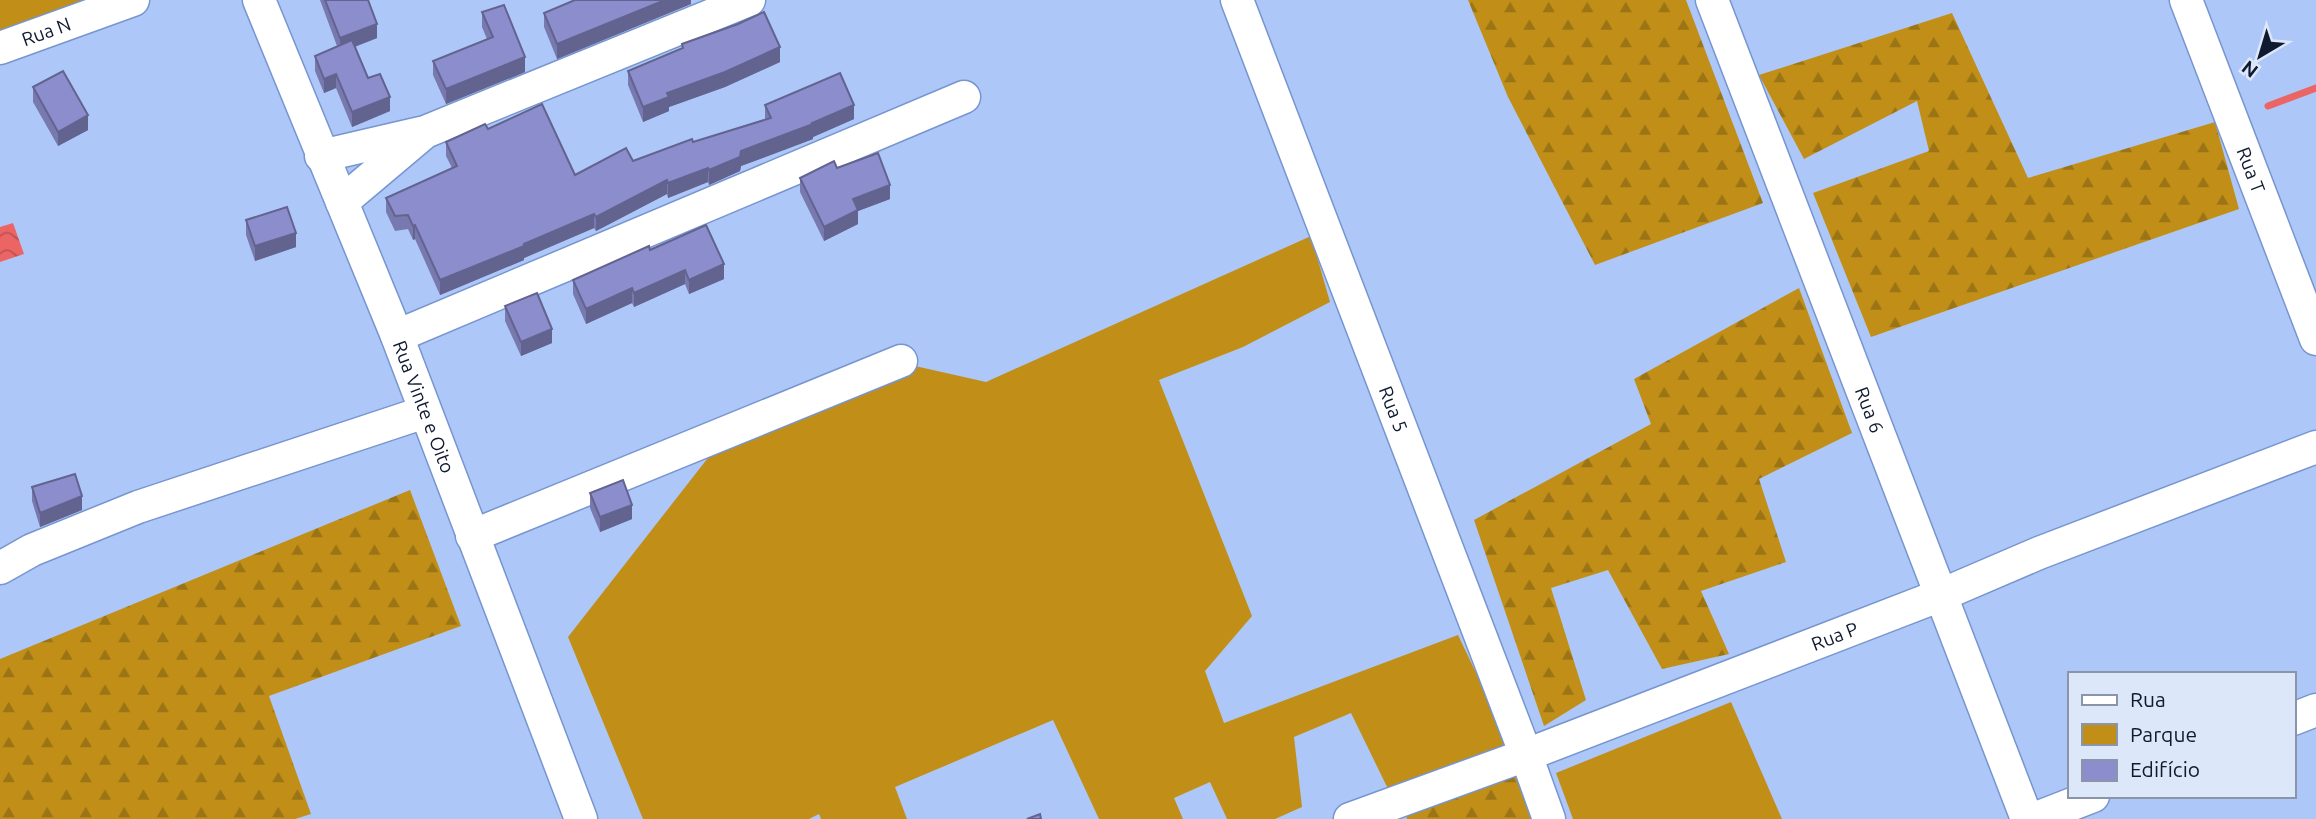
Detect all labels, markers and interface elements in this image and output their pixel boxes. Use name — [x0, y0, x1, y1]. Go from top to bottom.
street label: Rua N — [19, 12, 74, 50]
north arrow — [2225, 21, 2295, 91]
text: N — [2237, 56, 2262, 82]
street label: Rua T — [2232, 144, 2270, 196]
street label: Rua Vinte e Oito — [389, 337, 459, 476]
street label: Rua 5 — [1375, 383, 1412, 435]
street label: Rua 6 — [1851, 384, 1888, 436]
street label: Rua P — [1808, 617, 1861, 655]
legend — [2068, 672, 2295, 798]
text: Rua — [2130, 687, 2166, 711]
text: Parque — [2130, 722, 2197, 746]
text: Edifício — [2130, 757, 2200, 781]

